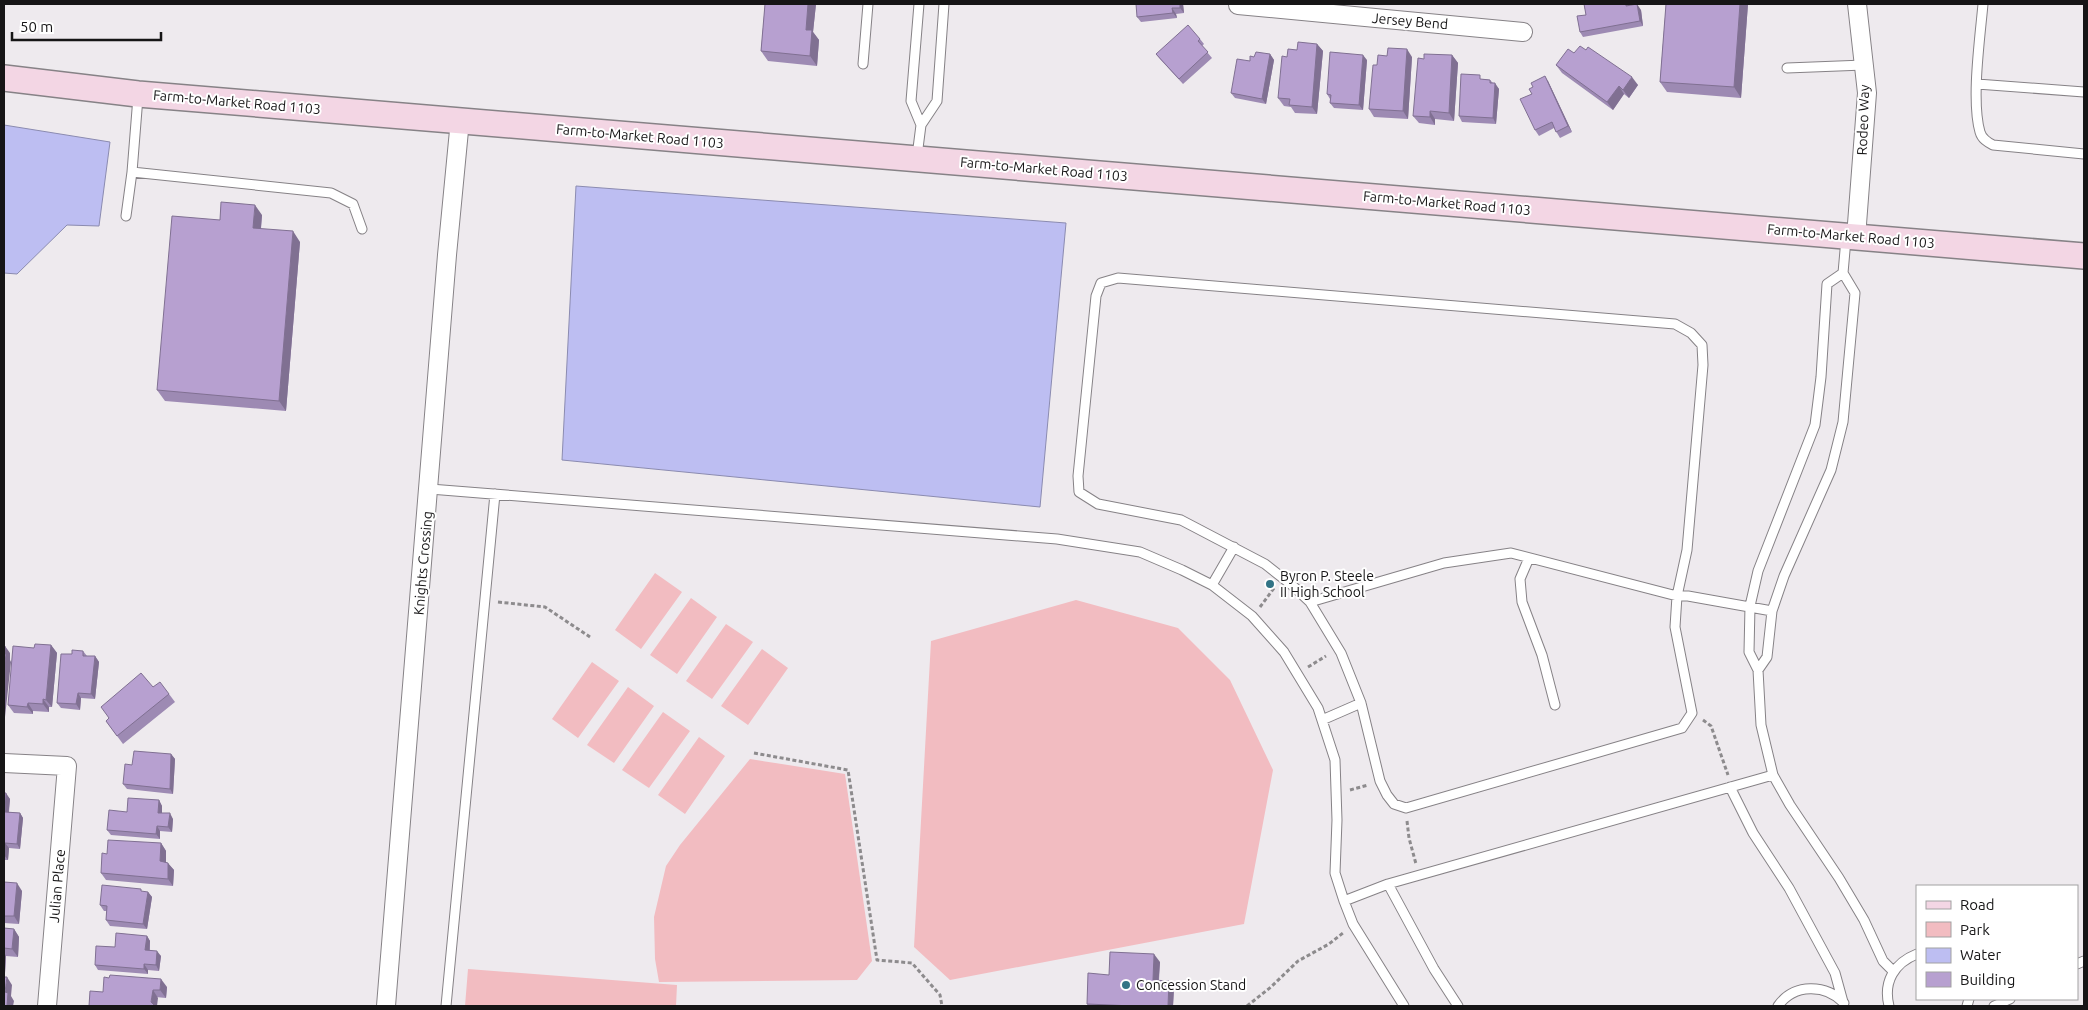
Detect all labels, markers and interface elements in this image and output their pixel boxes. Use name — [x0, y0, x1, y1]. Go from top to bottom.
scale bar — [12, 10, 161, 42]
street label: Jersey Bend — [1371, 10, 1449, 32]
text: 50 m — [20, 18, 53, 35]
street label: Rodeo Way — [1854, 84, 1872, 156]
street label: Farm-to-Market Road 1103 — [153, 87, 321, 117]
street label: Farm-to-Market Road 1103 — [556, 121, 724, 151]
street label: Farm-to-Market Road 1103 — [960, 154, 1128, 184]
street label: Farm-to-Market Road 1103 — [1363, 188, 1531, 218]
street label: Farm-to-Market Road 1103 — [1767, 221, 1935, 251]
street label: Knights Crossing — [410, 510, 436, 616]
place label: Byron P. Steele II High School — [1280, 568, 1374, 600]
marker: Byron P. Steele II High School — [1264, 578, 1276, 590]
street label: Julian Place — [46, 849, 68, 923]
legend — [1916, 885, 2078, 1000]
text: Road — [1960, 896, 1995, 913]
text: Park — [1960, 921, 1990, 938]
text: Water — [1960, 946, 2001, 963]
text: Building — [1960, 971, 2015, 988]
place label: Concession Stand — [1136, 977, 1246, 993]
marker: Concession Stand — [1120, 979, 1132, 991]

